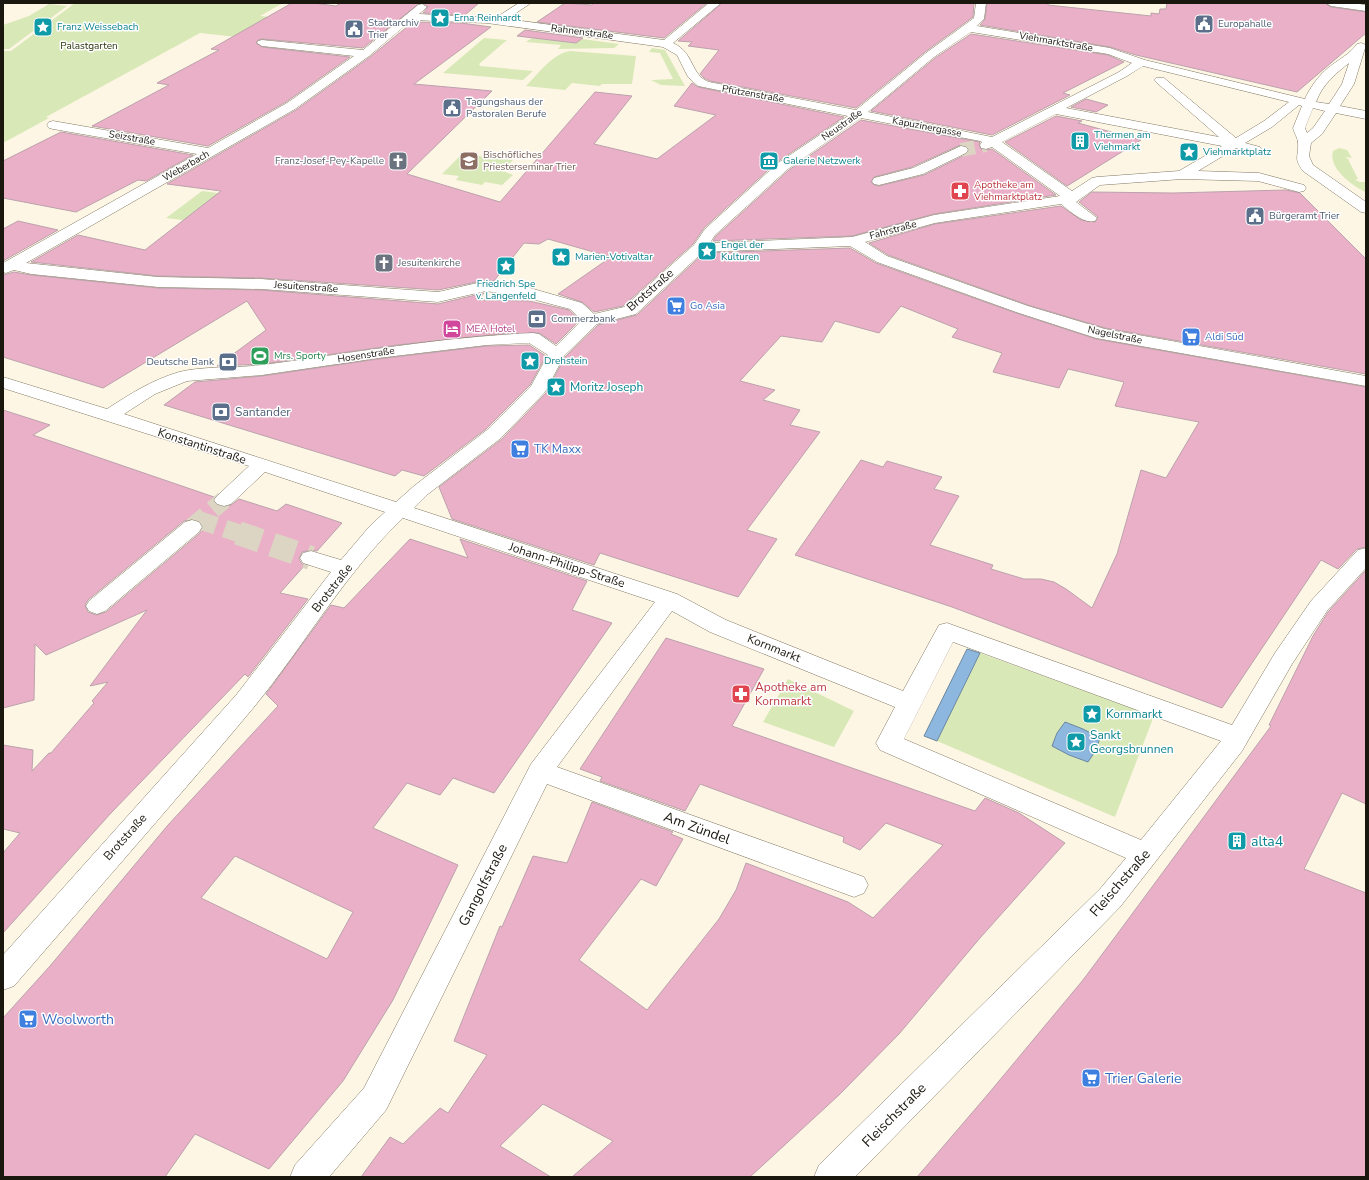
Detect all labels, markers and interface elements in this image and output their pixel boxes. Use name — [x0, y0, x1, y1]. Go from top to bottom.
place icon: Erna Reinhardt — [429, 7, 451, 29]
place label: Erna Reinhardt — [454, 11, 521, 25]
public building icon: Europahalle — [1193, 13, 1215, 35]
place icon: Franz Weissebach — [32, 16, 54, 38]
place label: Stadtarchiv Trier — [368, 16, 420, 42]
place label: Europahalle — [1218, 17, 1272, 31]
public building icon: Stadtarchiv Trier — [343, 18, 365, 40]
place label: Franz Weissebach — [57, 20, 139, 34]
street label: Rahnenstraße — [550, 21, 614, 43]
street label: Viehmarktstraße — [1017, 28, 1094, 55]
park label: Palastgarten — [60, 39, 118, 53]
street label: Pfützenstraße — [721, 82, 785, 106]
place label: Tagungshaus der Pastoralen Berufe — [466, 95, 546, 121]
public building icon: Tagungshaus der Pastoralen Berufe — [441, 97, 463, 119]
street label: Neustraße — [819, 106, 865, 144]
street label: Kapuzinergasse — [891, 113, 963, 141]
street label: Seizstraße — [108, 127, 156, 149]
place label: Thermen am Viehmarkt — [1093, 128, 1151, 154]
building icon: Thermen am Viehmarkt — [1069, 130, 1091, 152]
place icon: Viehmarktplatz — [1178, 141, 1200, 163]
place label: Viehmarktplatz — [1202, 145, 1272, 159]
street label: Weberbach — [160, 147, 212, 185]
place label: Bischöfliches Priesterseminar Trier — [483, 148, 576, 174]
church icon: Franz-Josef-Pey-Kapelle — [387, 150, 409, 172]
school or university icon: Bischöfliches Priesterseminar Trier — [458, 150, 480, 172]
museum icon: Galerie Netzwerk — [758, 150, 780, 172]
place label: Franz-Josef-Pey-Kapelle — [275, 154, 384, 168]
place label: Galerie Netzwerk — [783, 154, 862, 168]
place label: Apotheke am Viehmarktplatz — [973, 178, 1043, 204]
pharmacy icon: Apotheke am Viehmarktplatz — [949, 180, 971, 202]
public building icon: Bürgeramt Trier — [1244, 205, 1266, 227]
place label: Bürgeramt Trier — [1269, 209, 1340, 223]
street label: Fahrstraße — [868, 217, 918, 243]
place label: Engel der Kulturen — [721, 238, 764, 264]
place icon: Engel der Kulturen — [696, 240, 718, 262]
place icon: Marien-Votivaltar — [550, 246, 572, 268]
place label: Marien-Votivaltar — [575, 250, 653, 264]
church icon: Jesuitenkirche — [373, 252, 395, 274]
place icon: Friedrich Spe v. Langenfeld — [495, 255, 517, 277]
place label: Jesuitenkirche — [397, 256, 460, 270]
street label: Brotstraße — [623, 265, 677, 315]
place label: Friedrich Spe v. Langenfeld — [476, 277, 536, 303]
street label: Jesuitenstraße — [272, 278, 339, 296]
supermarket icon: Go Asia — [665, 295, 687, 317]
place label: Go Asia — [690, 299, 725, 313]
bank icon: Commerzbank — [526, 308, 548, 330]
place label: Commerzbank — [551, 312, 616, 326]
hotel icon: MEA Hotel — [441, 318, 463, 340]
place label: MEA Hotel — [466, 322, 515, 336]
street label: Nagelstraße — [1086, 322, 1144, 348]
supermarket icon: Aldi Süd — [1180, 326, 1202, 348]
place label: Aldi Süd — [1205, 330, 1244, 344]
street label: Hosenstraße — [336, 344, 396, 366]
sports icon: Mrs. Sporty — [249, 345, 271, 367]
place label: Mrs. Sporty — [274, 349, 327, 363]
place icon: Drehstein — [519, 350, 541, 372]
bank icon: Deutsche Bank — [217, 351, 239, 373]
place label: Drehstein — [544, 354, 587, 368]
place label: Deutsche Bank — [146, 355, 215, 369]
place icon: Moritz Joseph — [545, 376, 567, 398]
place label: Moritz Joseph — [570, 379, 643, 395]
bank icon: Santander — [210, 401, 232, 423]
place label: Santander — [235, 404, 291, 420]
street label: Konstantinstraße — [156, 424, 248, 468]
supermarket icon: TK Maxx — [509, 438, 531, 460]
place label: TK Maxx — [534, 441, 582, 457]
street label: Johann-Philipp-Straße — [506, 538, 627, 591]
street label: Brotstraße — [308, 560, 356, 616]
street label: Kornmarkt — [745, 630, 804, 666]
place label: Apotheke am Kornmarkt — [755, 679, 827, 709]
pharmacy icon: Apotheke am Kornmarkt — [730, 683, 752, 705]
place icon: Kornmarkt — [1081, 703, 1103, 725]
place label: Kornmarkt — [1106, 706, 1163, 722]
place label: Sankt Georgsbrunnen — [1090, 727, 1174, 757]
place icon: Sankt Georgsbrunnen — [1065, 731, 1087, 753]
street label: Am Zündel — [661, 807, 734, 849]
street label: Brotstraße — [100, 810, 150, 864]
building icon: alta4 — [1226, 830, 1248, 852]
place label: alta4 — [1251, 832, 1283, 851]
street label: Gangolfstraße — [454, 841, 512, 929]
street label: Fleischstraße — [1085, 845, 1155, 921]
supermarket icon: Woolworth — [17, 1008, 39, 1030]
place label: Woolworth — [42, 1010, 114, 1029]
supermarket icon: Trier Galerie — [1080, 1067, 1102, 1089]
place label: Trier Galerie — [1105, 1069, 1182, 1088]
street label: Fleischstraße — [858, 1079, 930, 1151]

